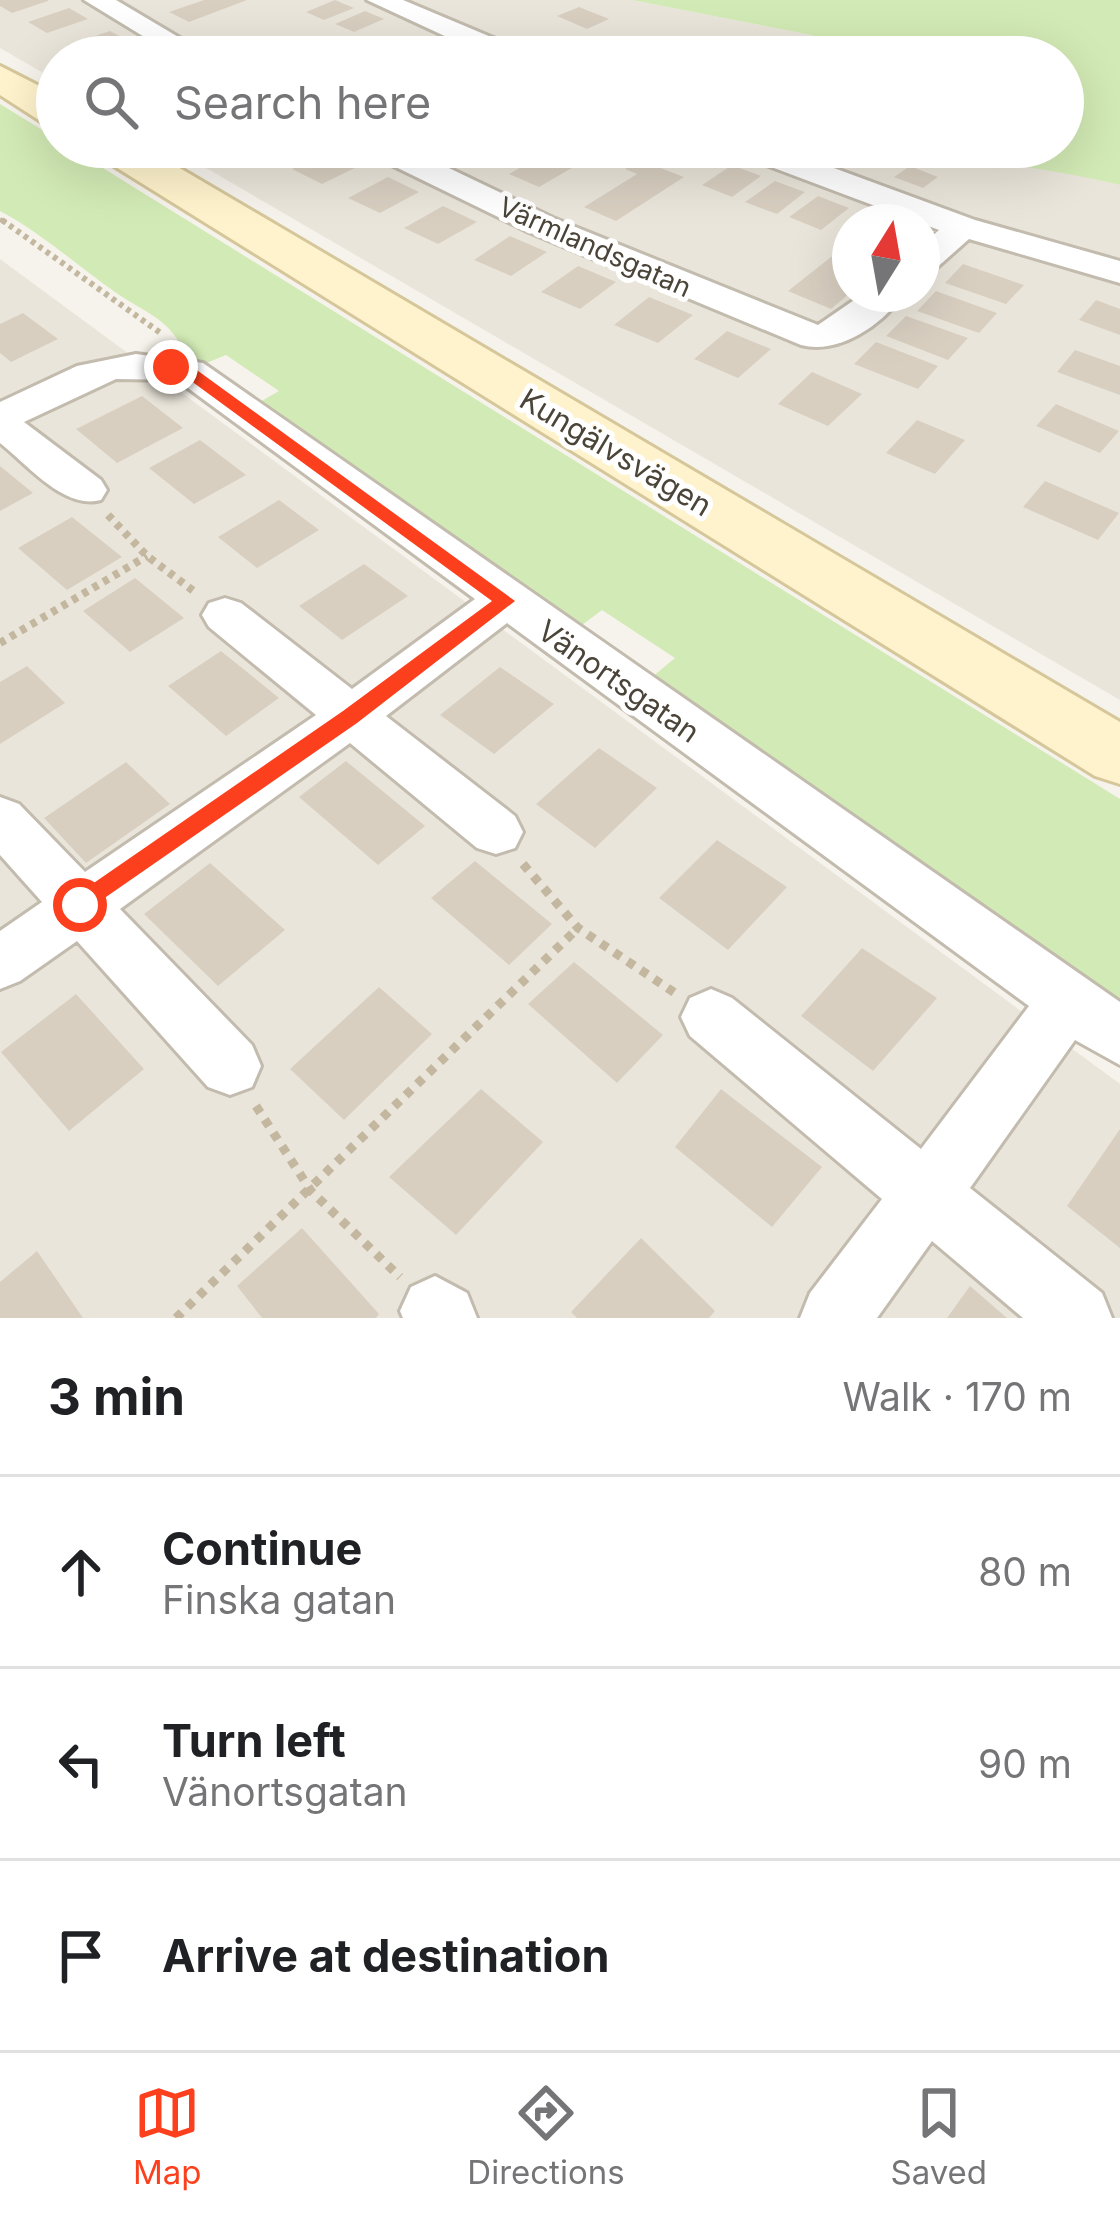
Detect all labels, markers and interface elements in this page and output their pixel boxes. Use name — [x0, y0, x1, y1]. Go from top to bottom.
search box — [36, 36, 1084, 168]
icon: search — [78, 69, 144, 135]
text: Search here — [174, 75, 431, 130]
street label: Värmlandsgatan — [494, 190, 696, 304]
north arrow — [832, 204, 940, 312]
route end — [144, 340, 198, 394]
street label: Kungälvsvägen — [514, 381, 718, 523]
street label: Vänortsgatan — [531, 612, 707, 750]
route start — [53, 878, 107, 932]
text: 3 min — [48, 1366, 185, 1427]
text: Walk · 170 m — [843, 1373, 1072, 1420]
text: Continue — [162, 1521, 362, 1576]
icon: ahead — [48, 1539, 114, 1605]
text: 80 m — [978, 1548, 1072, 1595]
text: Finska gatan — [162, 1576, 396, 1623]
text: Turn left — [162, 1713, 346, 1768]
icon: left — [48, 1731, 114, 1797]
text: 90 m — [978, 1740, 1072, 1787]
text: Vänortsgatan — [162, 1768, 408, 1815]
icon: arrive — [48, 1923, 114, 1989]
text: Arrive at destination — [162, 1928, 609, 1983]
tab: Map — [133, 2080, 201, 2192]
tab: Directions — [467, 2080, 625, 2192]
tab: Saved — [890, 2080, 987, 2192]

